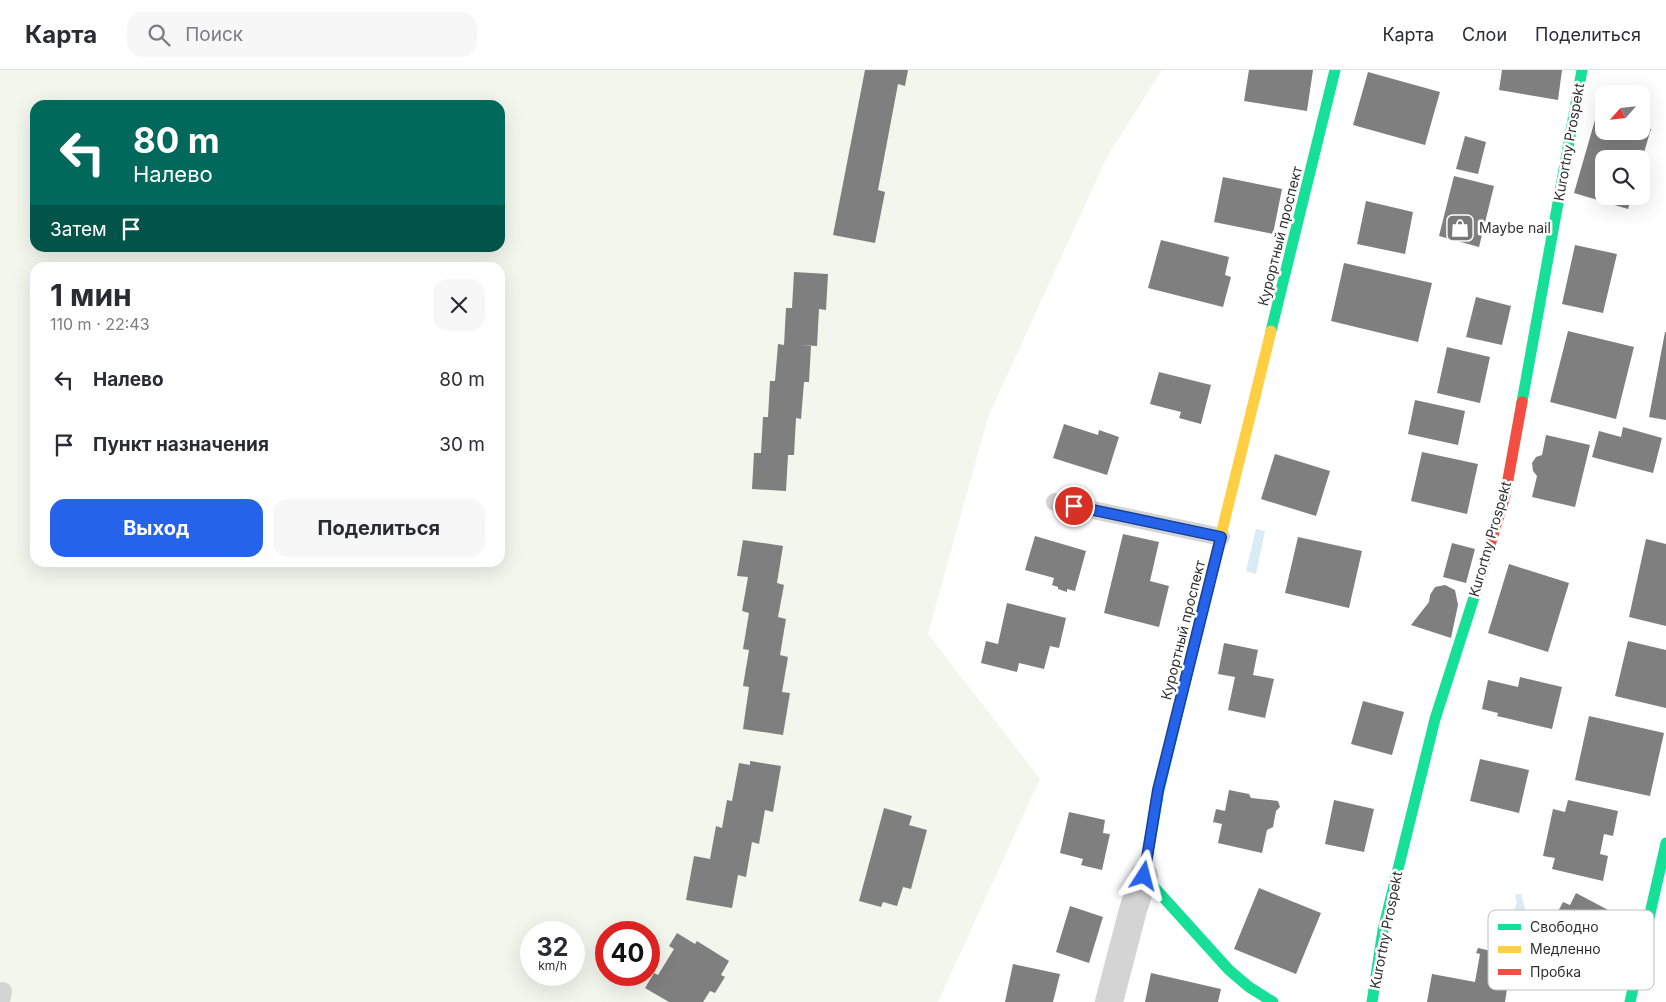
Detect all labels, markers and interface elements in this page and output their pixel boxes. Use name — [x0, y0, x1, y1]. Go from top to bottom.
search box — [127, 12, 477, 57]
text: Карта — [25, 20, 97, 49]
icon: search — [145, 21, 173, 49]
text: Поиск — [185, 23, 243, 46]
text: Карта — [1382, 24, 1434, 45]
text: Слои — [1462, 24, 1507, 45]
text: Поделиться — [1535, 24, 1641, 45]
street label: Kurortny Prospekt — [1550, 81, 1587, 202]
north arrow — [1595, 85, 1650, 140]
map controls — [1595, 85, 1650, 205]
text: 80 m — [133, 119, 220, 161]
icon: left — [50, 120, 115, 185]
button: search — [1595, 150, 1650, 205]
text: Налево — [133, 161, 213, 187]
street label: Курортный проспект — [1254, 164, 1305, 308]
shop icon: Maybe nail — [1445, 213, 1475, 243]
icon: arrive — [117, 215, 145, 243]
text: Затем — [50, 218, 107, 241]
place label: Maybe nail — [1479, 219, 1551, 236]
text: 1 мин — [50, 277, 132, 313]
button: close — [433, 279, 485, 331]
text: 110 m · 22:43 — [50, 314, 150, 334]
icon: left — [50, 366, 78, 394]
text: Налево — [93, 368, 164, 391]
text: 80 m — [439, 368, 485, 391]
icon: arrive — [50, 431, 78, 459]
text: Пункт назначения — [93, 433, 269, 456]
text: 30 m — [439, 433, 485, 456]
street label: Kurortny Prospekt — [1465, 479, 1514, 599]
pin — [1053, 485, 1095, 527]
icon: arrive — [1060, 492, 1088, 520]
button: Выход — [50, 499, 263, 557]
button: Поделиться — [273, 499, 485, 557]
street label: Курортный проспект — [1157, 558, 1208, 702]
position arrow — [1117, 849, 1169, 901]
street label: Kurortny Prospekt — [1366, 869, 1405, 990]
legend — [1488, 910, 1654, 990]
text: Свободно — [1530, 918, 1599, 935]
speed limit sign: 40 — [595, 921, 660, 986]
text: 32 — [537, 932, 568, 962]
text: Медленно — [1530, 940, 1601, 957]
text: km/h — [538, 958, 567, 973]
text: Пробка — [1530, 963, 1581, 980]

